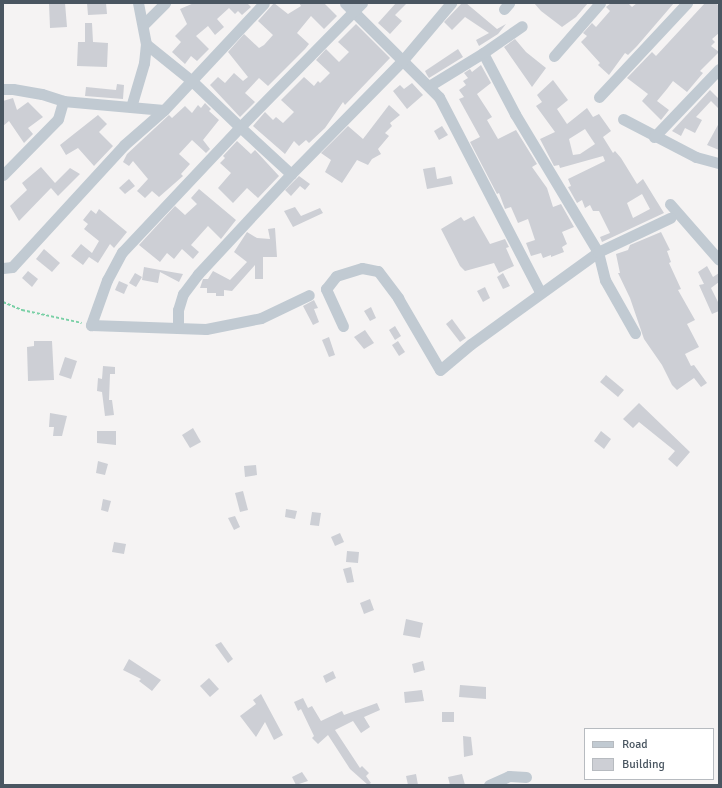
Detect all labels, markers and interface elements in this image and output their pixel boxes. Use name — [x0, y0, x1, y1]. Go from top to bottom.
legend — [584, 728, 714, 780]
text: Road — [622, 737, 648, 752]
text: Building — [622, 757, 665, 772]

